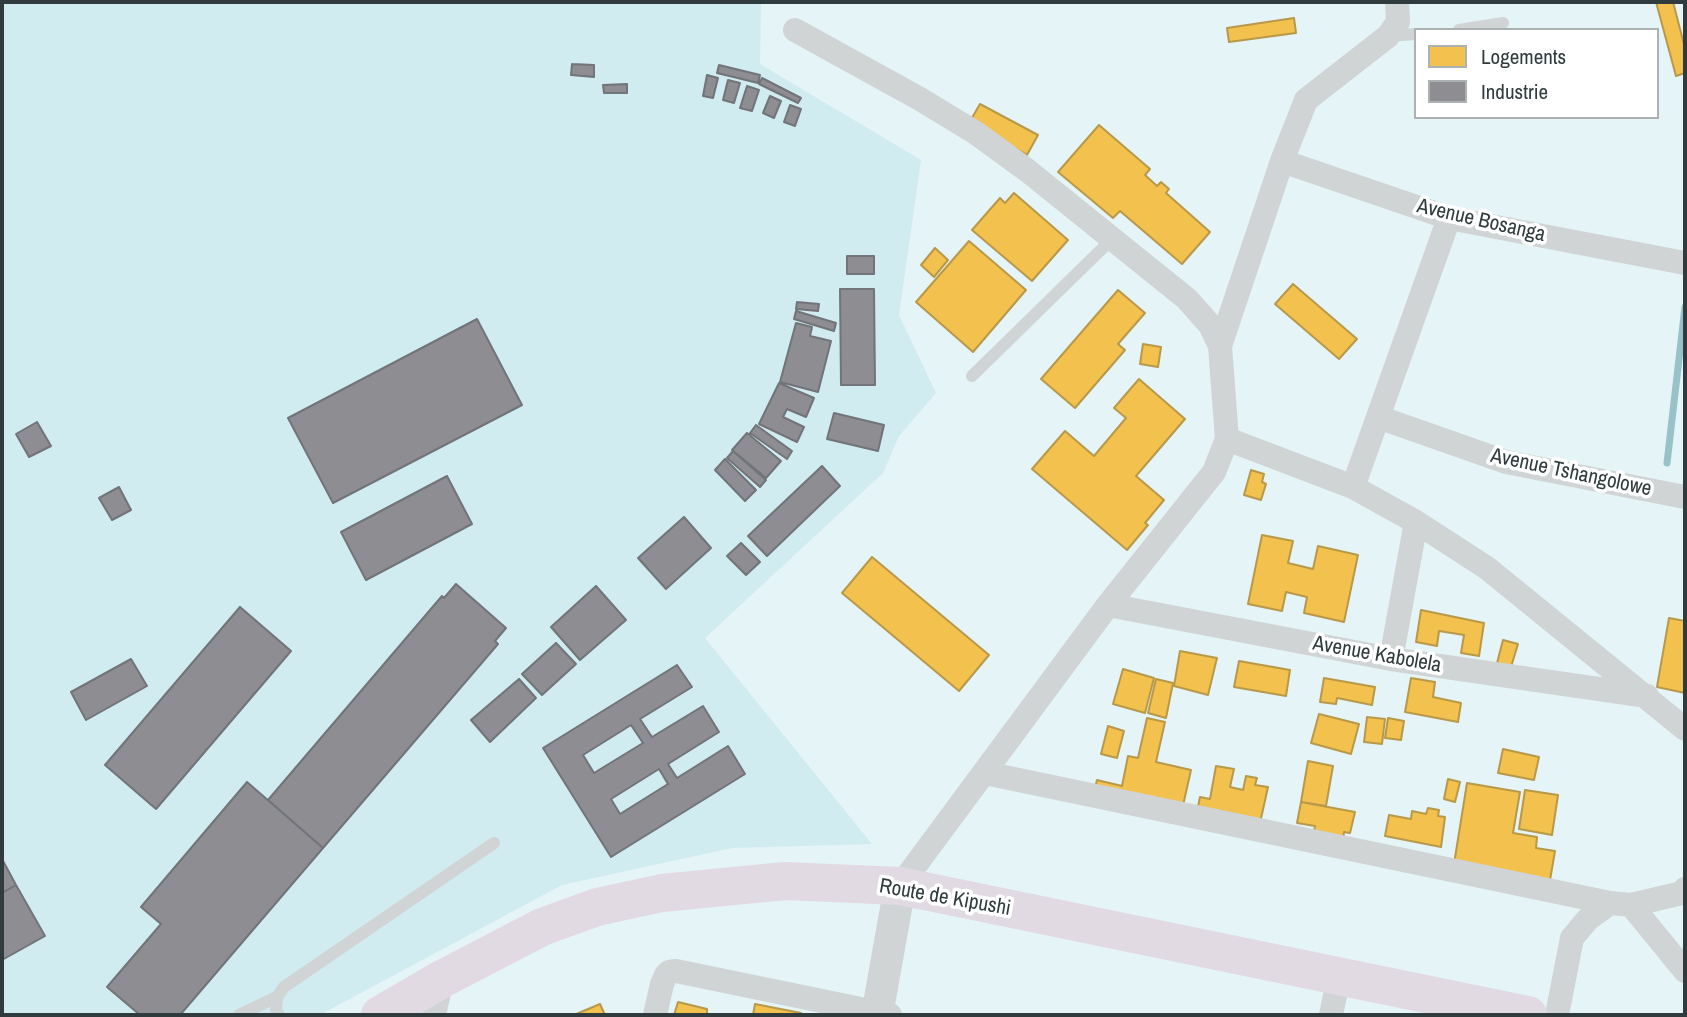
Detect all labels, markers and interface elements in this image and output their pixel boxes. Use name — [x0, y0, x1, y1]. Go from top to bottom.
legend — [1414, 28, 1659, 119]
text: Logements — [1481, 42, 1566, 71]
text: Industrie — [1481, 77, 1548, 106]
street label: Avenue Bosanga — [1414, 194, 1548, 248]
street label: Avenue Tshangolowe — [1488, 444, 1654, 502]
street label: Avenue Kabolela — [1311, 631, 1443, 679]
street label: Route de Kipushi — [877, 874, 1013, 922]

